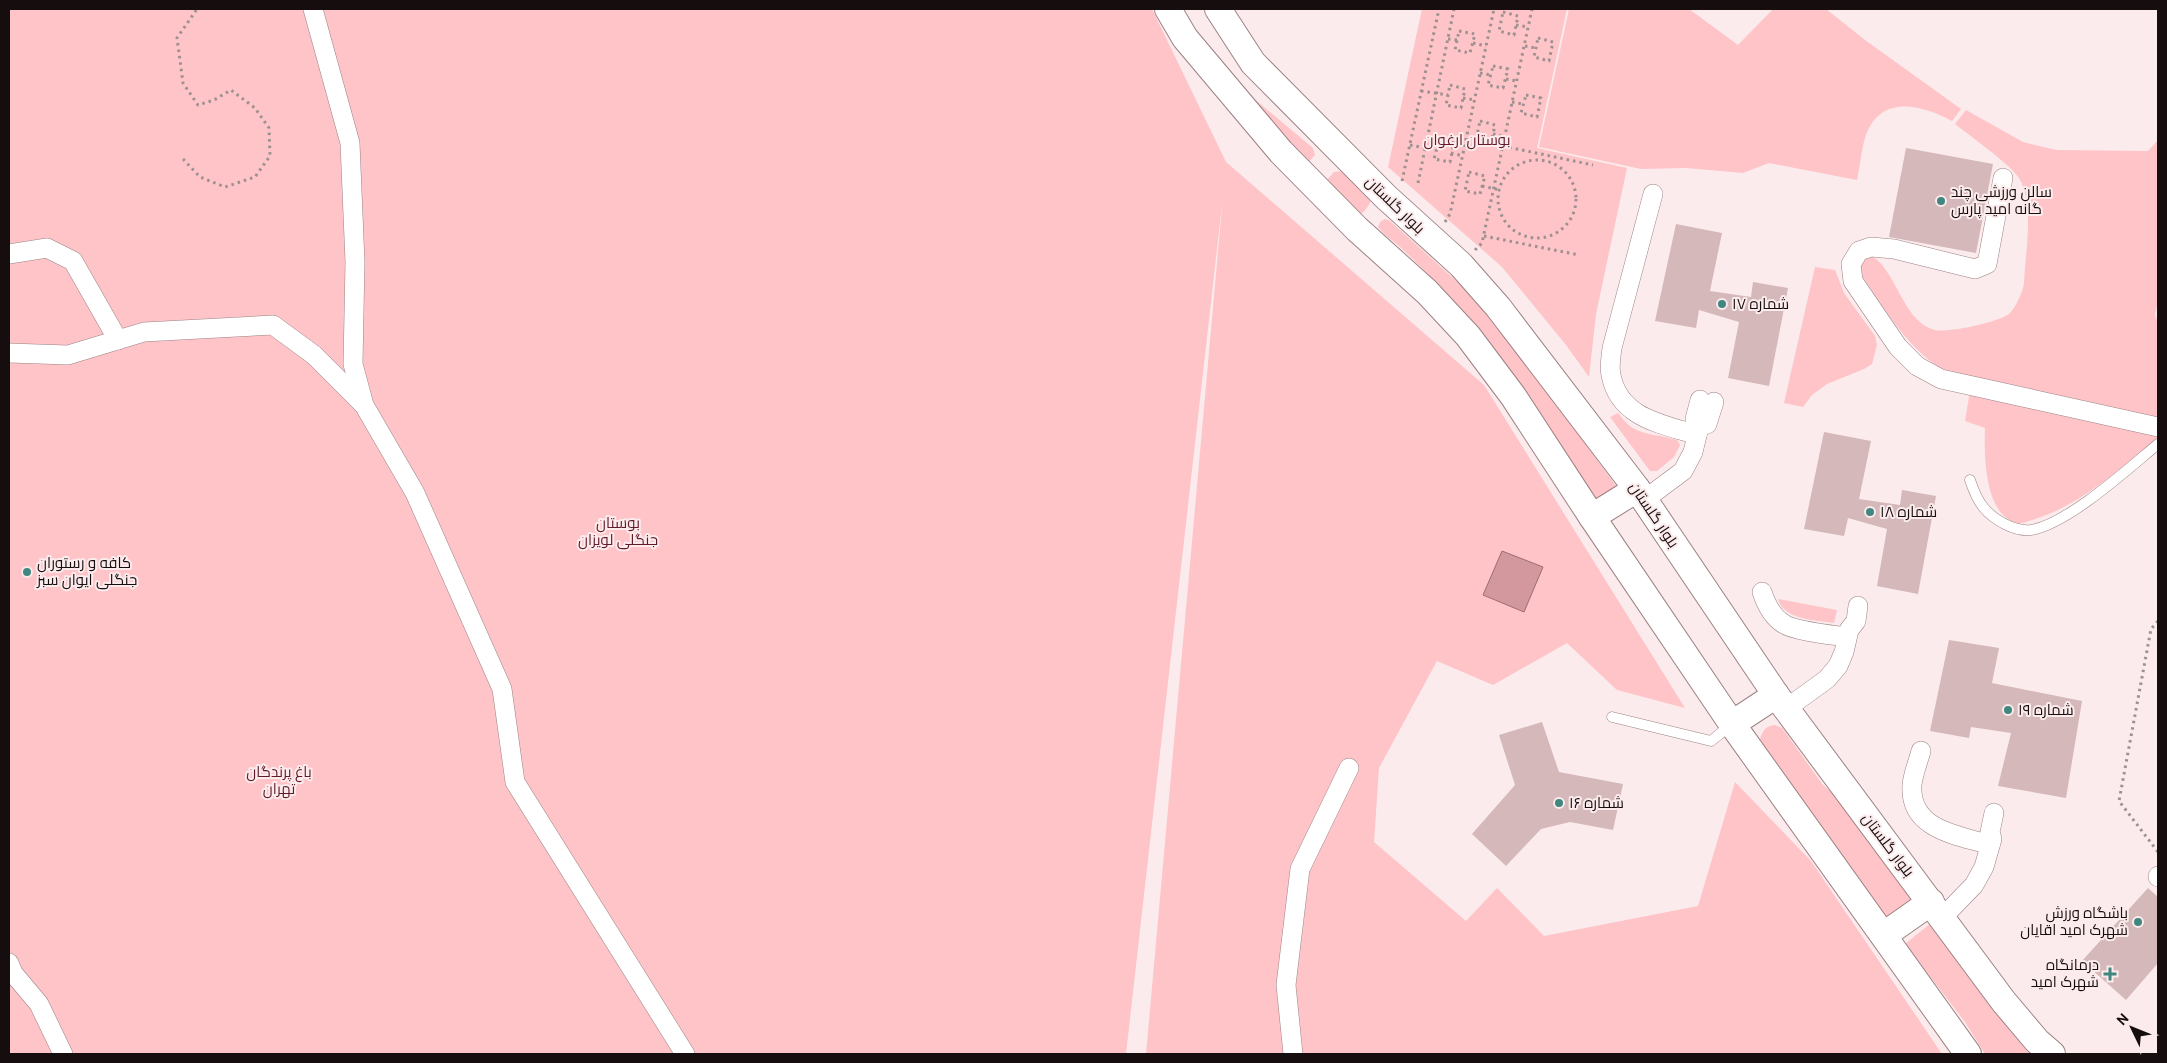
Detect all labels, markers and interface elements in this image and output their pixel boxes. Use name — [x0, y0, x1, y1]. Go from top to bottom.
park label: بوستان ارغوان — [1424, 132, 1511, 151]
street label: بلوار گلستان — [1360, 173, 1428, 239]
place label: سالن ورزشی چند گانه امید پارس — [1951, 184, 2052, 220]
marker: سالن ورزشی چند گانه امید پارس — [1935, 195, 1947, 207]
place label: شماره ۱۷ — [1732, 296, 1789, 315]
marker: شماره ۱۷ — [1716, 298, 1728, 310]
street label: بلوار گلستان — [1624, 479, 1682, 552]
place label: شماره ۱۸ — [1880, 504, 1937, 523]
marker: شماره ۱۸ — [1864, 506, 1876, 518]
park label: بوستان جنگلی لویزان — [578, 515, 658, 551]
place label: کافه و رستوران جنگلی ایوان سبز — [36, 555, 137, 591]
marker: کافه و رستوران جنگلی ایوان سبز — [21, 566, 33, 578]
place label: شماره ۱۹ — [2018, 702, 2074, 721]
marker: شماره ۱۹ — [2002, 704, 2014, 716]
park label: باغ پرندگان تهران — [246, 764, 312, 800]
place label: شماره ۱۶ — [1569, 795, 1624, 814]
marker: شماره ۱۶ — [1553, 797, 1565, 809]
street label: بلوار گلستان — [1857, 810, 1917, 882]
place label: باشگاه ورزش شهرک امید اقایان — [2020, 905, 2128, 941]
marker: باشگاه ورزش شهرک امید اقایان — [2132, 916, 2144, 928]
place label: درمانگاه شهرک امید — [2031, 957, 2099, 993]
marker: درمانگاه شهرک امید — [2103, 967, 2117, 981]
north arrow — [2107, 1003, 2157, 1053]
text: N — [2114, 1011, 2133, 1030]

